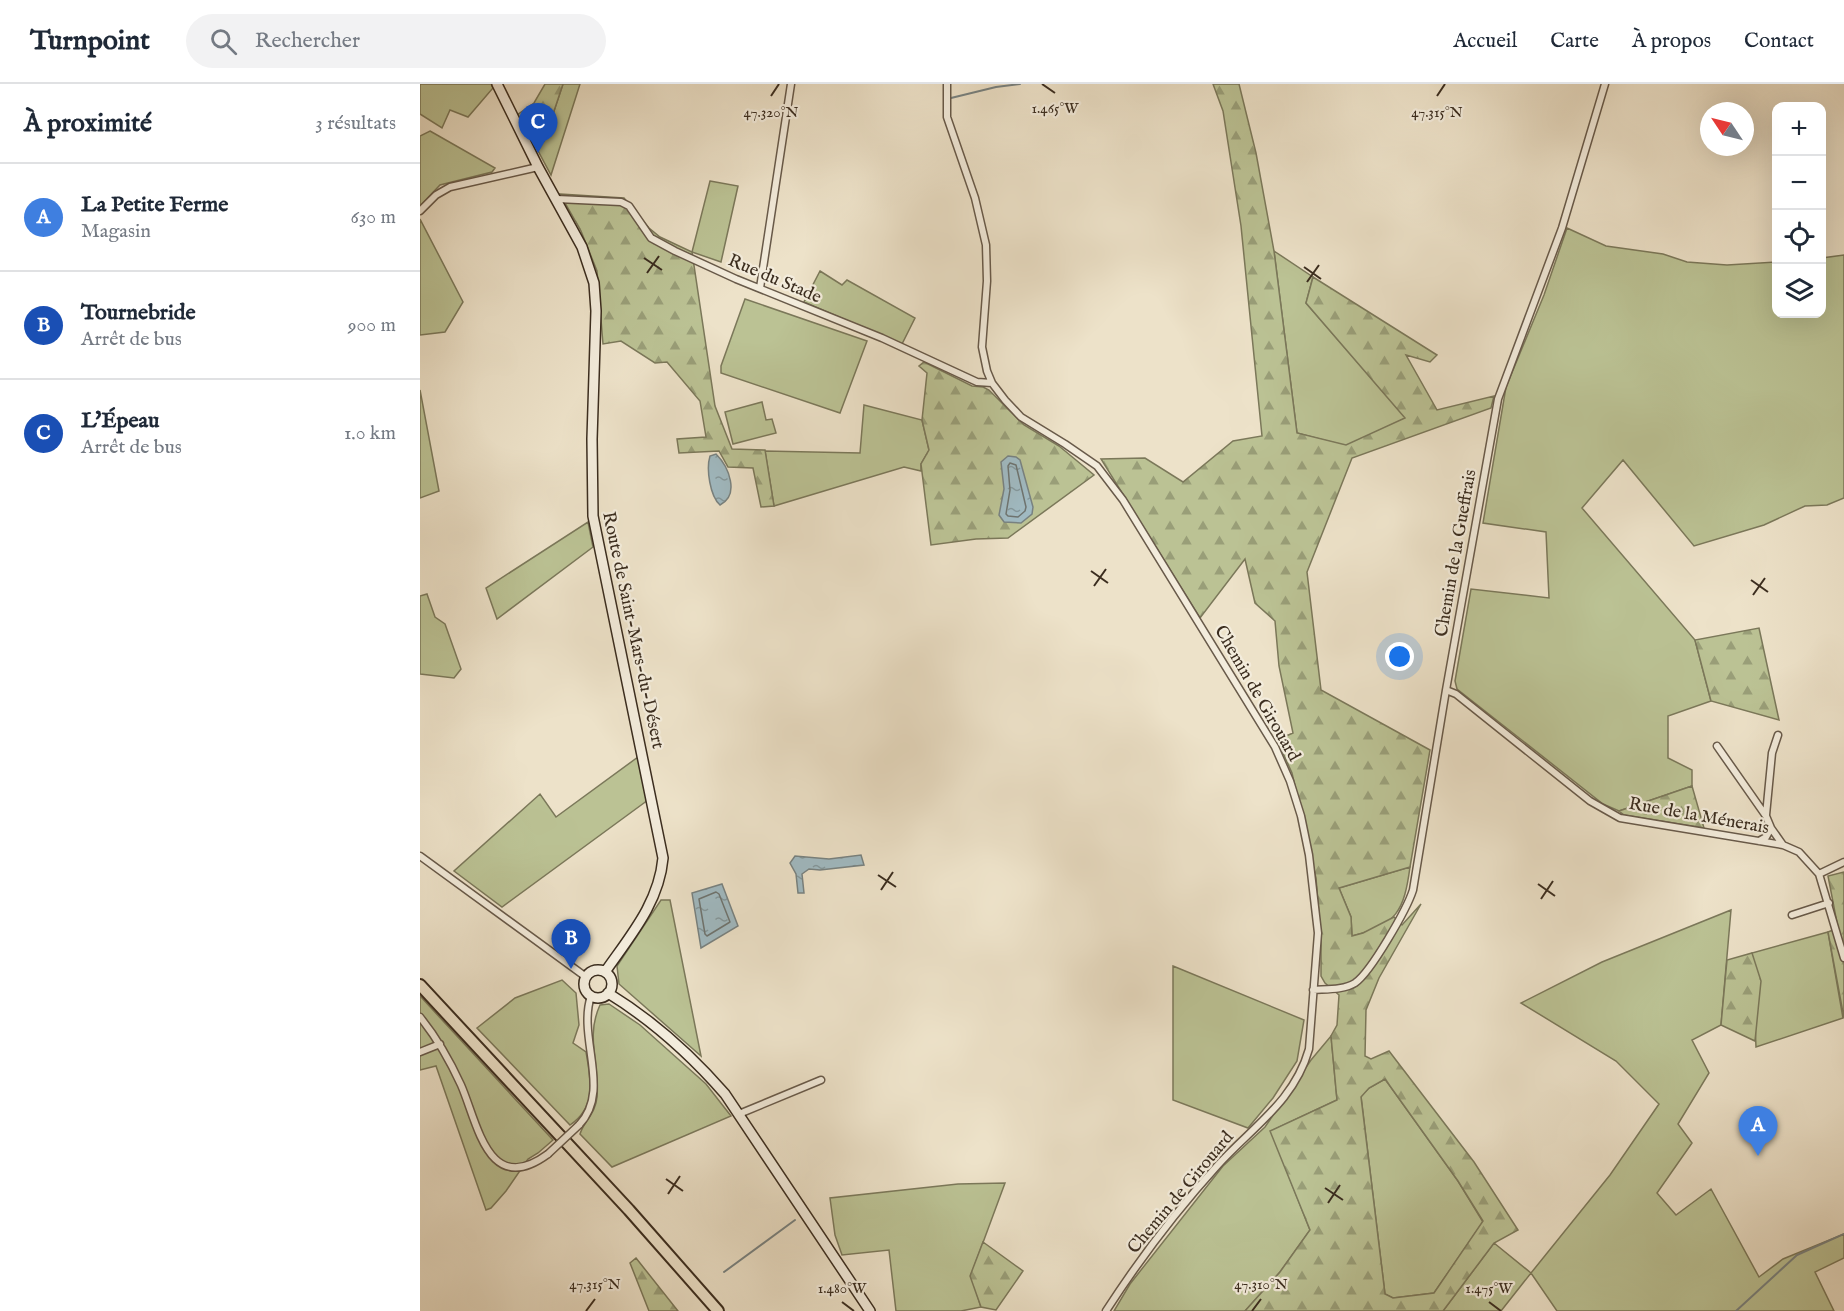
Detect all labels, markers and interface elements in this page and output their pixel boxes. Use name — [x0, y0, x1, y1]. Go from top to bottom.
search box — [186, 14, 606, 68]
text: Turnpoint — [30, 24, 150, 59]
icon: search — [207, 25, 240, 58]
text: Rechercher — [255, 27, 360, 55]
text: Accueil — [1453, 28, 1517, 55]
text: Carte — [1550, 28, 1599, 55]
text: À propos — [1632, 28, 1711, 55]
text: Contact — [1744, 28, 1814, 55]
text: 1.465°W — [1031, 99, 1079, 118]
north arrow — [1700, 102, 1754, 156]
map controls — [1772, 102, 1826, 318]
button: + — [1772, 102, 1826, 156]
text: 47.320°N — [744, 103, 798, 122]
text: 47.315°N — [1411, 103, 1463, 122]
pin: C — [518, 104, 558, 153]
text: À proximité — [24, 107, 152, 140]
text: 3 résultats — [315, 111, 396, 136]
button: − — [1772, 156, 1826, 210]
text: La Petite Ferme — [81, 191, 228, 219]
text: A — [37, 205, 50, 230]
text: 630 m — [350, 205, 396, 230]
button: locate — [1772, 210, 1826, 264]
text: Magasin — [81, 219, 151, 244]
street label: Rue du Stade — [724, 249, 824, 309]
button: layers — [1772, 264, 1826, 318]
text: Tournebride — [81, 299, 196, 327]
text: B — [37, 313, 50, 338]
text: 900 m — [348, 313, 396, 338]
text: Arrêt de bus — [81, 327, 182, 352]
text: L'Épeau — [81, 407, 159, 435]
text: C — [36, 421, 51, 446]
text: 1.0 km — [344, 421, 396, 446]
text: Arrêt de bus — [81, 435, 182, 460]
street label: Chemin de la Gueffrais — [1430, 468, 1483, 639]
street label: Route de Saint-Mars-du-Désert — [596, 510, 669, 751]
street label: Chemin de Girouard — [1208, 622, 1305, 766]
your location — [1385, 642, 1414, 671]
street label: Rue de la Ménerais — [1627, 793, 1771, 840]
pin: B — [552, 920, 590, 969]
pin: A — [1738, 1106, 1778, 1156]
street label: Chemin de Girouard — [1123, 1127, 1240, 1259]
text: 47.315°N — [569, 1275, 621, 1294]
text: 47.310°N — [1234, 1275, 1288, 1294]
text: 1.480°W — [818, 1279, 867, 1298]
text: 1.475°W — [1465, 1279, 1513, 1298]

